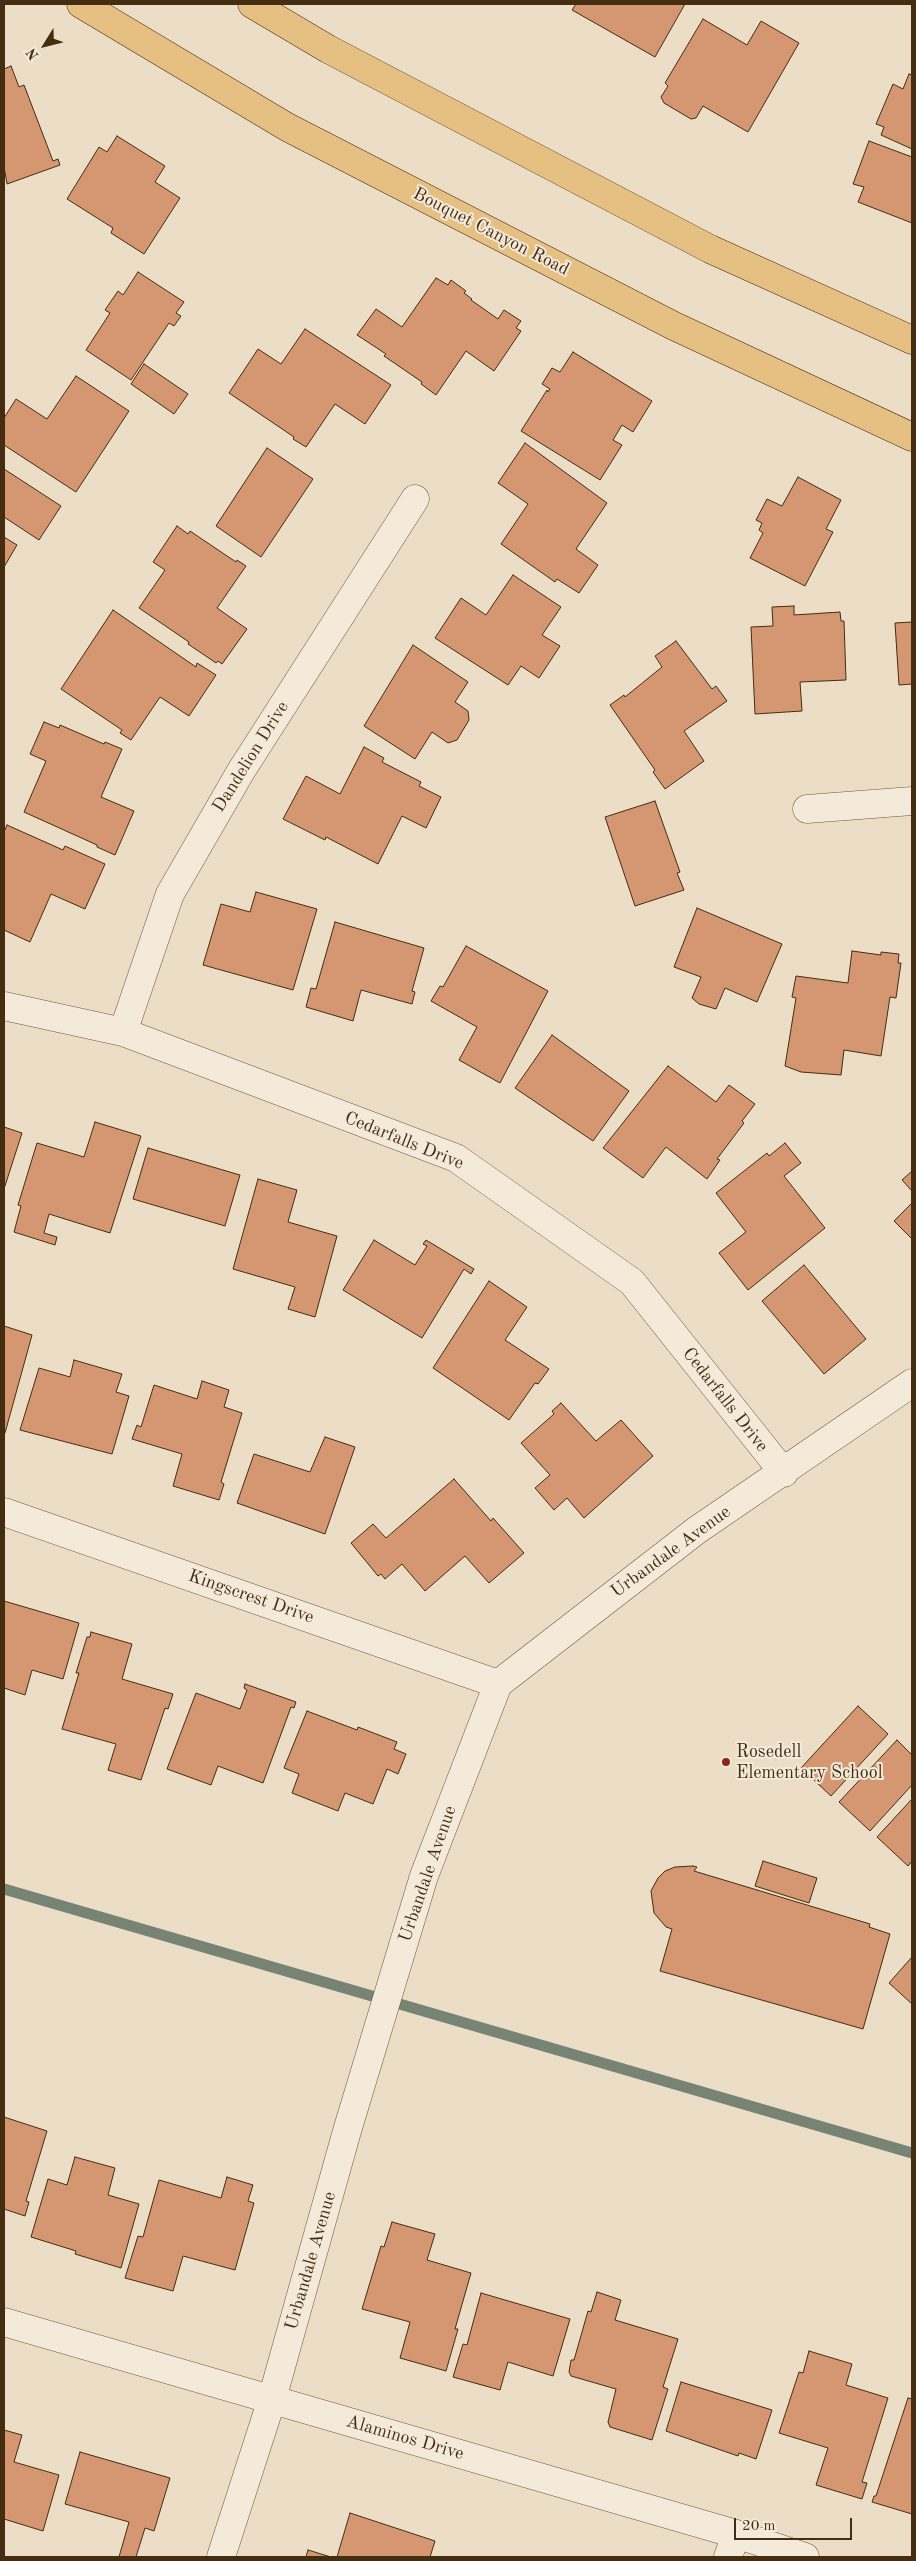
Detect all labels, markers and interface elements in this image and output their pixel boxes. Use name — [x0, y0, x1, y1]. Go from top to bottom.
north arrow — [20, 20, 70, 70]
text: N — [24, 45, 42, 62]
street label: Bouquet Canyon Road — [409, 183, 573, 281]
street label: Dandelion Drive — [208, 697, 294, 817]
street label: Cedarfalls Drive — [341, 1107, 467, 1175]
street label: Cedarfalls Drive — [678, 1343, 772, 1457]
street label: Urbandale Avenue — [607, 1501, 735, 1603]
street label: Kingscrest Drive — [185, 1565, 317, 1629]
place label: Rosedell Elementary School — [736, 1741, 883, 1784]
marker: Rosedell Elementary School — [720, 1756, 732, 1768]
street label: Urbandale Avenue — [395, 1803, 461, 1945]
street label: Urbandale Avenue — [281, 2189, 341, 2333]
street label: Alaminos Drive — [344, 2411, 466, 2465]
scale bar — [736, 2508, 854, 2540]
text: 20 m — [742, 2519, 776, 2534]

